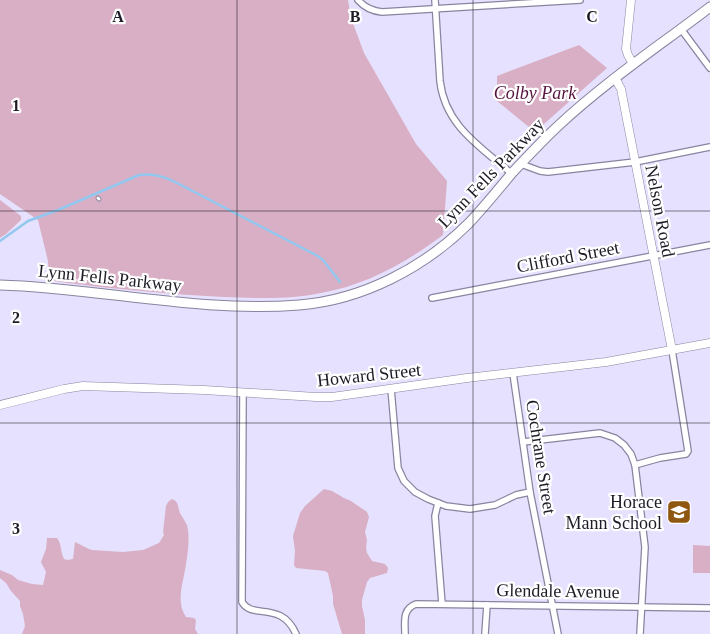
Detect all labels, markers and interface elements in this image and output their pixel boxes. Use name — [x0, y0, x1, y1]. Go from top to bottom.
text: A — [112, 8, 124, 25]
text: B — [350, 8, 361, 25]
text: C — [586, 8, 598, 25]
park label: Colby Park — [494, 83, 577, 103]
text: 1 — [12, 97, 20, 114]
street label: Lynn Fells Parkway — [434, 114, 548, 232]
street label: Nelson Road — [641, 163, 679, 259]
street label: Clifford Street — [515, 237, 621, 277]
street label: Lynn Fells Parkway — [37, 261, 183, 295]
text: 2 — [12, 309, 20, 326]
street label: Howard Street — [316, 360, 422, 390]
street label: Cochrane Street — [522, 398, 560, 516]
place label: Horace Mann School — [566, 492, 662, 533]
school or university icon: Horace Mann School — [666, 499, 692, 525]
text: 3 — [12, 520, 20, 537]
street label: Glendale Avenue — [496, 580, 620, 602]

